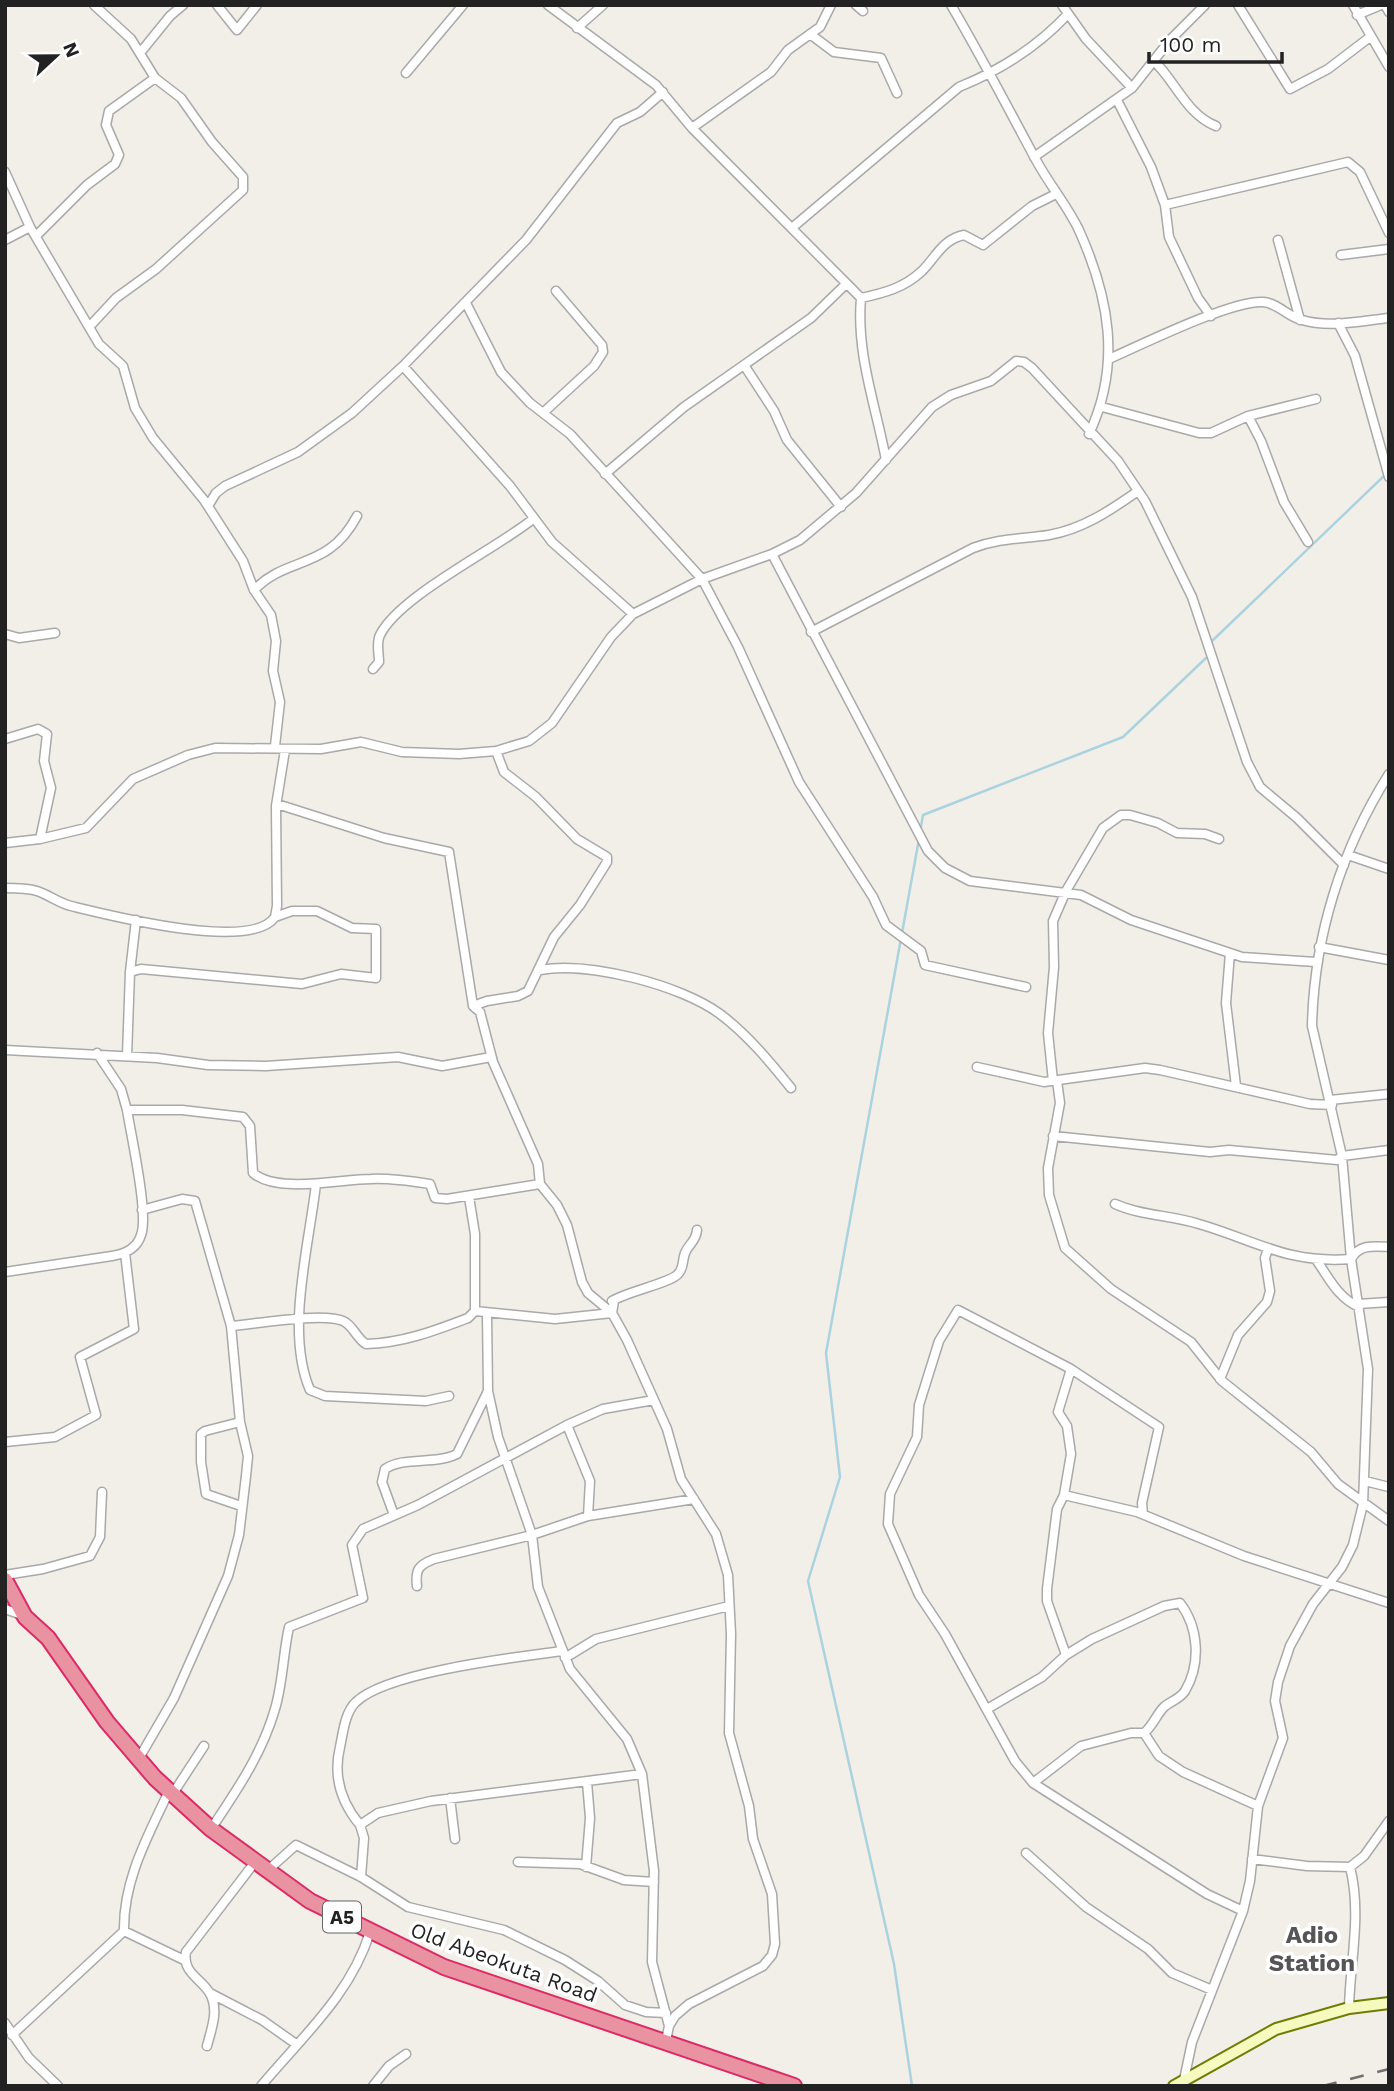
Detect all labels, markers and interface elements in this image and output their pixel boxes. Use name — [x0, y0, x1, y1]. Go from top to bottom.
north arrow — [21, 21, 91, 91]
scale bar — [1149, 21, 1282, 65]
text: 100 m — [1160, 32, 1222, 57]
text: N — [58, 39, 85, 61]
road number: A5 — [323, 1901, 361, 1932]
street label: Old Abeokuta Road — [407, 1917, 601, 2007]
district label: Adio Station — [1269, 1921, 1355, 1977]

